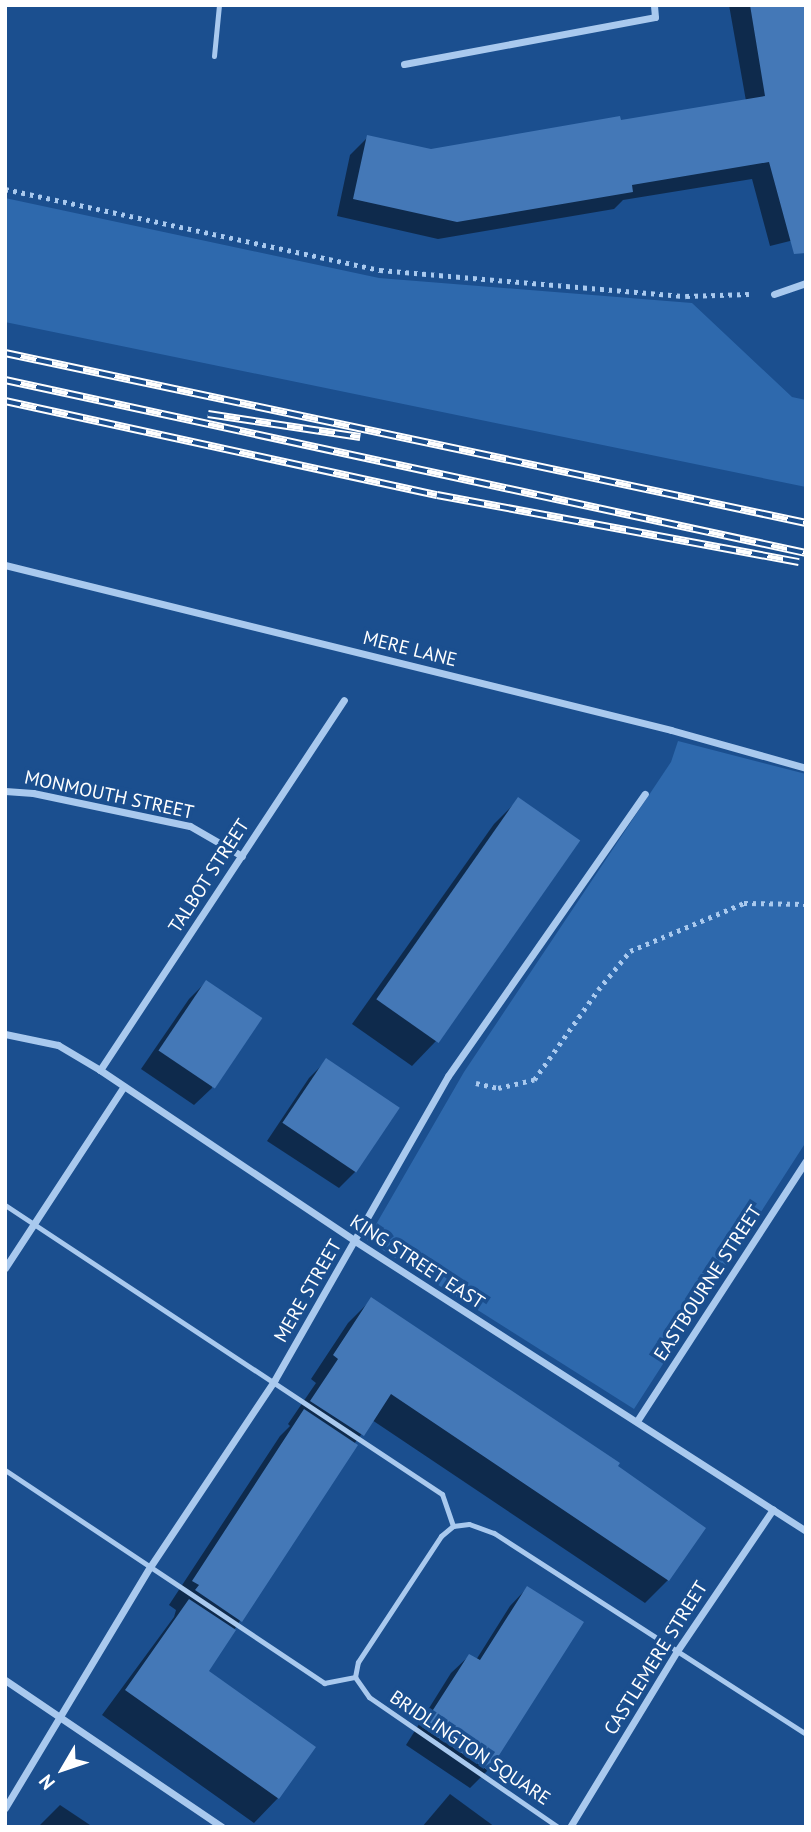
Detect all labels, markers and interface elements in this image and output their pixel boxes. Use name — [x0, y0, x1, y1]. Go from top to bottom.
street label: MERE LANE — [361, 626, 459, 672]
street label: MONMOUTH STREET — [22, 766, 196, 824]
street label: TALBOT STREET — [164, 814, 254, 938]
street label: EASTBOURNE STREET — [649, 1201, 767, 1365]
street label: KING STREET EAST — [345, 1210, 489, 1314]
street label: MERE STREET — [269, 1236, 347, 1346]
street label: CASTLEMERE STREET — [600, 1577, 712, 1739]
street label: BRIDLINGTON SQUARE — [385, 1686, 555, 1810]
north arrow — [28, 1734, 98, 1804]
text: N — [33, 1770, 60, 1795]

